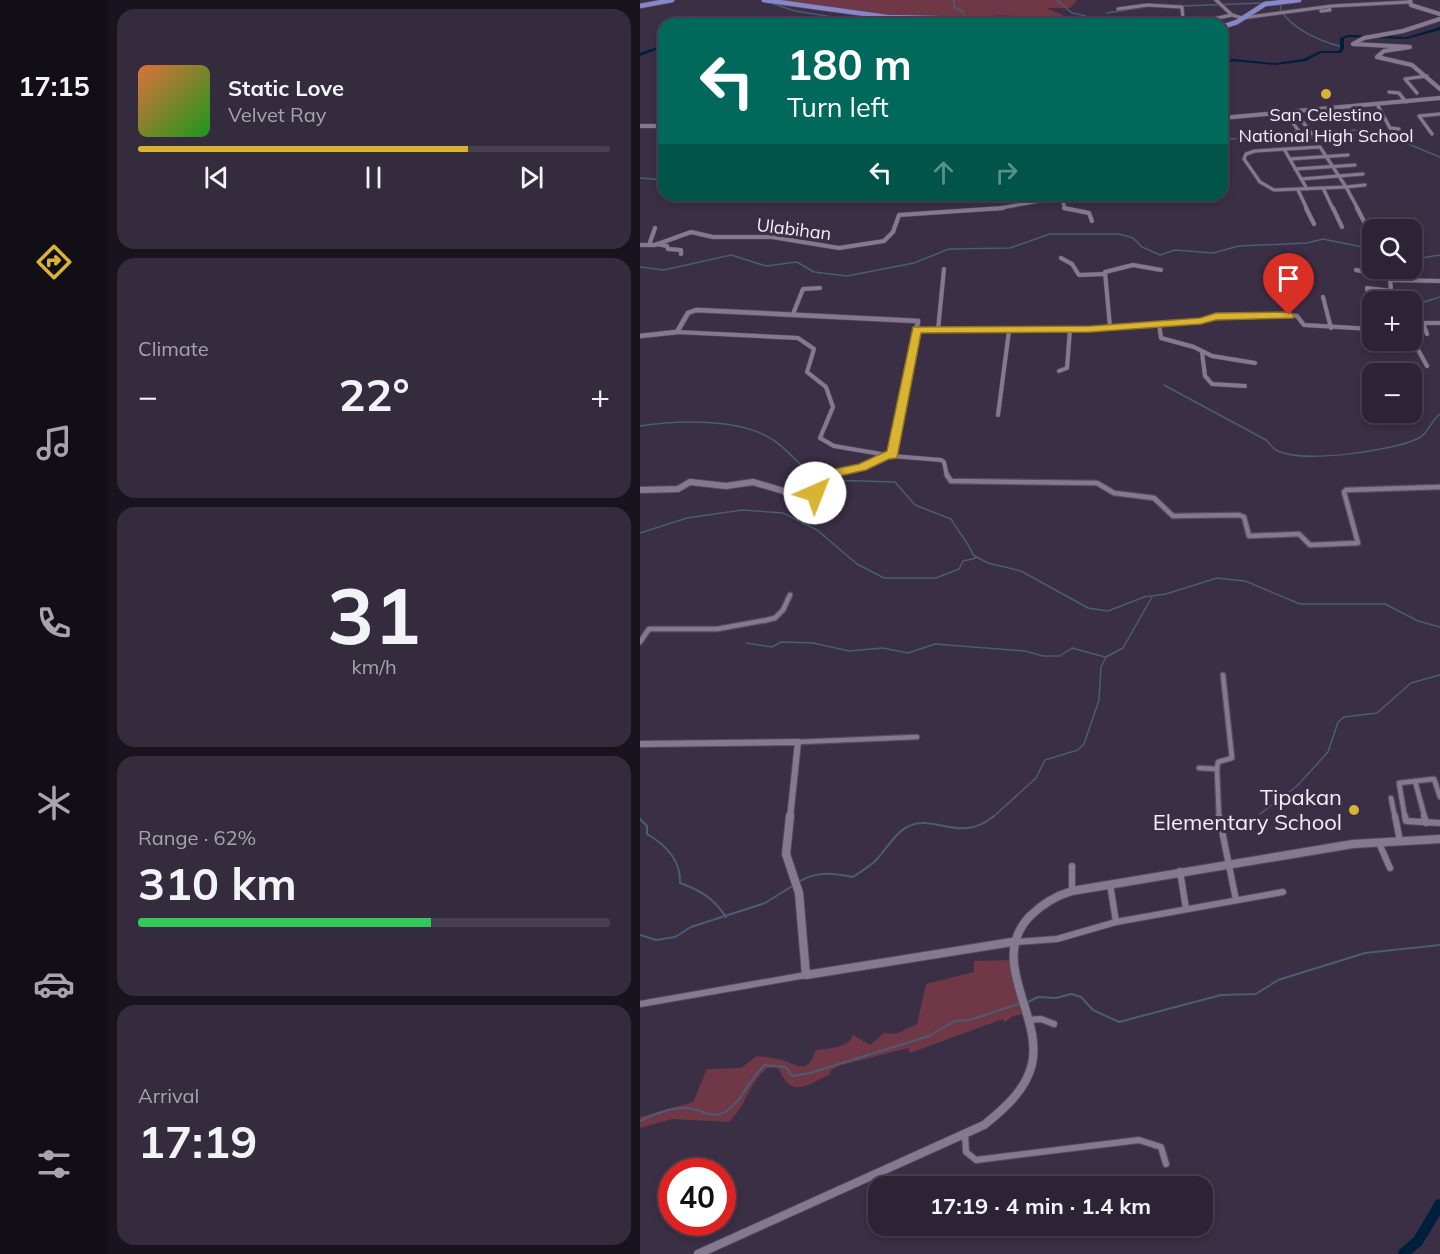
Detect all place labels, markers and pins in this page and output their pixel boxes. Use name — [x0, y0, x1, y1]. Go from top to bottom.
marker: San Celestino National High School — [1319, 87, 1333, 101]
place label: San Celestino National High School — [1238, 103, 1414, 147]
pin — [1263, 253, 1314, 315]
place label: Tipakan Elementary School — [1153, 783, 1342, 836]
marker: Tipakan Elementary School — [1347, 803, 1361, 817]

